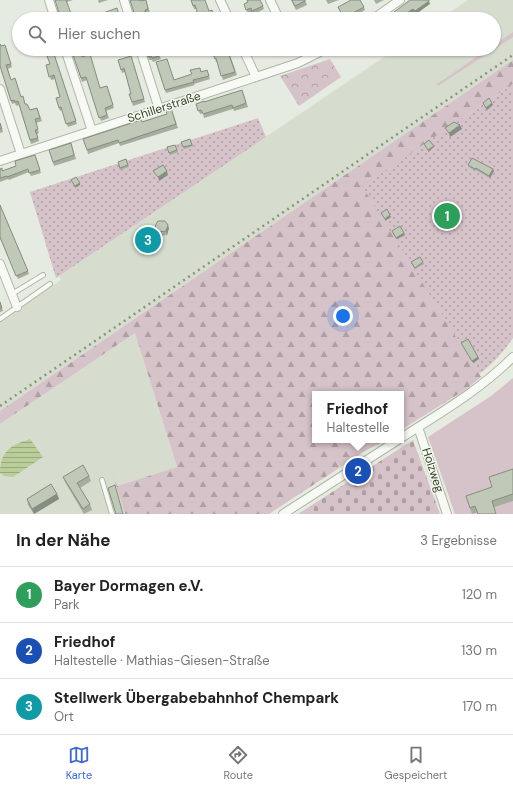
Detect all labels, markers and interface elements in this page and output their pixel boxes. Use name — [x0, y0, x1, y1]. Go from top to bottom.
search box — [12, 12, 501, 56]
icon: search — [26, 23, 48, 45]
text: Hier suchen — [58, 24, 140, 44]
street label: Schillerstraße — [125, 88, 203, 126]
pin: 1 — [434, 201, 460, 231]
pin: 3 — [135, 225, 161, 255]
your location — [333, 306, 353, 326]
popup — [312, 391, 404, 443]
text: Friedhof — [327, 399, 388, 419]
text: Haltestelle — [327, 419, 389, 436]
street label: Holzweg — [418, 446, 448, 495]
pin: 2 — [345, 456, 371, 486]
text: In der Nähe — [16, 529, 111, 551]
text: 3 Ergebnisse — [420, 532, 497, 549]
text: Bayer Dormagen e.V. — [54, 576, 203, 596]
text: 1 — [27, 586, 31, 603]
text: 120 m — [462, 586, 497, 603]
text: Park — [54, 596, 80, 613]
text: Friedhof — [54, 632, 115, 652]
text: 2 — [25, 642, 33, 659]
text: 130 m — [461, 642, 497, 659]
text: Haltestelle · Mathias-Giesen-Straße — [54, 652, 270, 669]
text: Stellwerk Übergabebahnhof Chempark — [54, 688, 339, 708]
text: 3 — [25, 698, 33, 715]
text: 170 m — [462, 698, 497, 715]
text: Ort — [54, 708, 74, 725]
tab: Karte — [66, 744, 92, 782]
tab: Route — [224, 744, 253, 782]
tab: Gespeichert — [384, 744, 447, 782]

